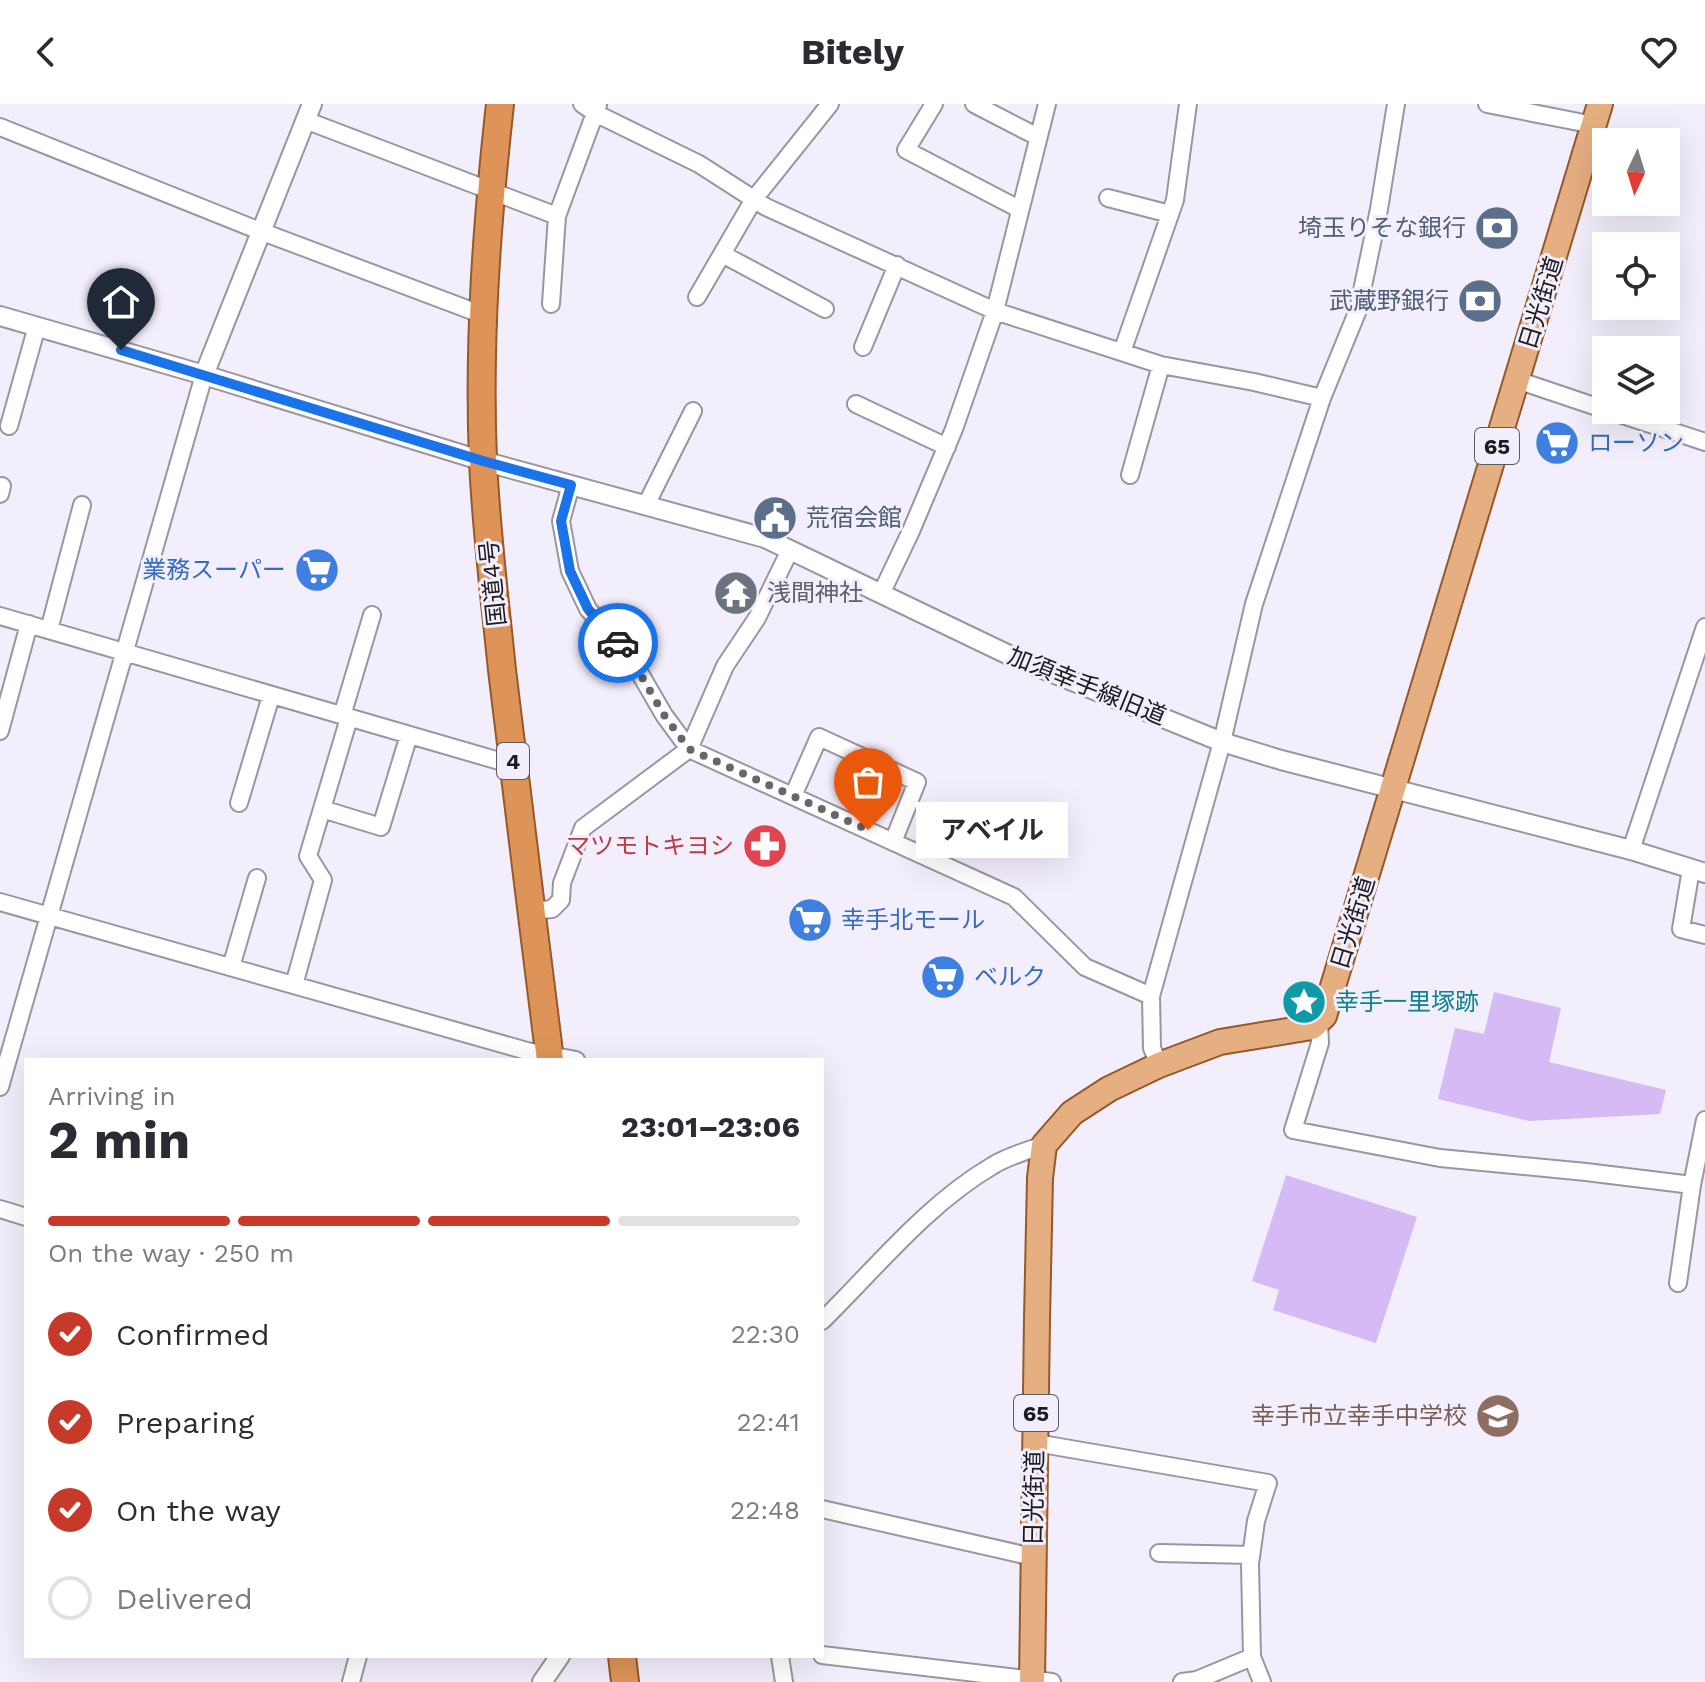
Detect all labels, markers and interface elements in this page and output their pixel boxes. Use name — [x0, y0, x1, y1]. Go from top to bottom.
icon: back — [24, 30, 68, 74]
icon: heart — [1637, 30, 1681, 74]
text: Bitely — [801, 31, 904, 73]
north arrow — [1592, 128, 1680, 216]
map controls — [1592, 128, 1680, 424]
bank icon: 埼玉りそな銀行 — [1473, 204, 1521, 252]
place label: 埼玉りそな銀行 — [1298, 214, 1466, 242]
button: locate — [1592, 232, 1680, 320]
street label: 日光街道 — [1514, 253, 1568, 353]
pin — [87, 268, 155, 350]
bank icon: 武蔵野銀行 — [1456, 277, 1504, 325]
icon: home — [99, 280, 143, 324]
place label: 武蔵野銀行 — [1329, 287, 1449, 315]
button: layers — [1592, 336, 1680, 424]
supermarket icon: ローソン — [1533, 419, 1581, 467]
road number: 65 — [1475, 428, 1519, 464]
place label: ローソン — [1588, 429, 1684, 457]
public building icon: 荒宿会館 — [751, 494, 799, 542]
place label: 荒宿会館 — [806, 504, 902, 532]
street label: 国道4号 — [475, 538, 511, 628]
supermarket icon: 業務スーパー — [293, 546, 341, 594]
place label: 業務スーパー — [142, 556, 286, 584]
temple icon: 浅間神社 — [712, 569, 760, 617]
place label: 浅間神社 — [767, 579, 863, 607]
courier — [578, 603, 658, 683]
icon: car — [596, 621, 640, 665]
street label: 加須幸手線旧道 — [1004, 642, 1170, 730]
road number: 4 — [497, 743, 529, 779]
pin — [834, 748, 902, 830]
icon: bag — [846, 760, 890, 804]
callout: アベイル — [916, 802, 1068, 858]
text: アベイル — [940, 815, 1044, 845]
pharmacy icon: マツモトキヨシ — [741, 822, 789, 870]
place label: マツモトキヨシ — [566, 832, 734, 860]
street label: 日光街道 — [1326, 873, 1380, 973]
supermarket icon: 幸手北モール — [786, 896, 834, 944]
place label: 幸手北モール — [841, 906, 985, 934]
supermarket icon: ベルク — [919, 953, 967, 1001]
place label: ベルク — [974, 963, 1046, 991]
place icon: 幸手一里塚跡 — [1280, 978, 1328, 1026]
place label: 幸手一里塚跡 — [1335, 988, 1479, 1016]
text: Arriving in — [48, 1081, 176, 1111]
text: 23:01–23:06 — [621, 1109, 800, 1144]
text: 2 min — [48, 1110, 190, 1171]
text: On the way · 250 m — [48, 1238, 294, 1268]
icon: check — [48, 1312, 92, 1356]
text: Confirmed — [116, 1317, 270, 1352]
text: 22:30 — [731, 1319, 800, 1349]
school or university icon: 幸手市立幸手中学校 — [1474, 1392, 1522, 1440]
road number: 65 — [1014, 1395, 1058, 1431]
icon: check — [48, 1400, 92, 1444]
place label: 幸手市立幸手中学校 — [1251, 1402, 1467, 1430]
text: Preparing — [116, 1405, 254, 1440]
text: 22:41 — [736, 1407, 800, 1437]
street label: 日光街道 — [1019, 1450, 1049, 1546]
icon: check — [48, 1488, 92, 1532]
text: On the way — [116, 1493, 281, 1528]
text: 22:48 — [730, 1495, 800, 1525]
text: Delivered — [116, 1581, 253, 1616]

